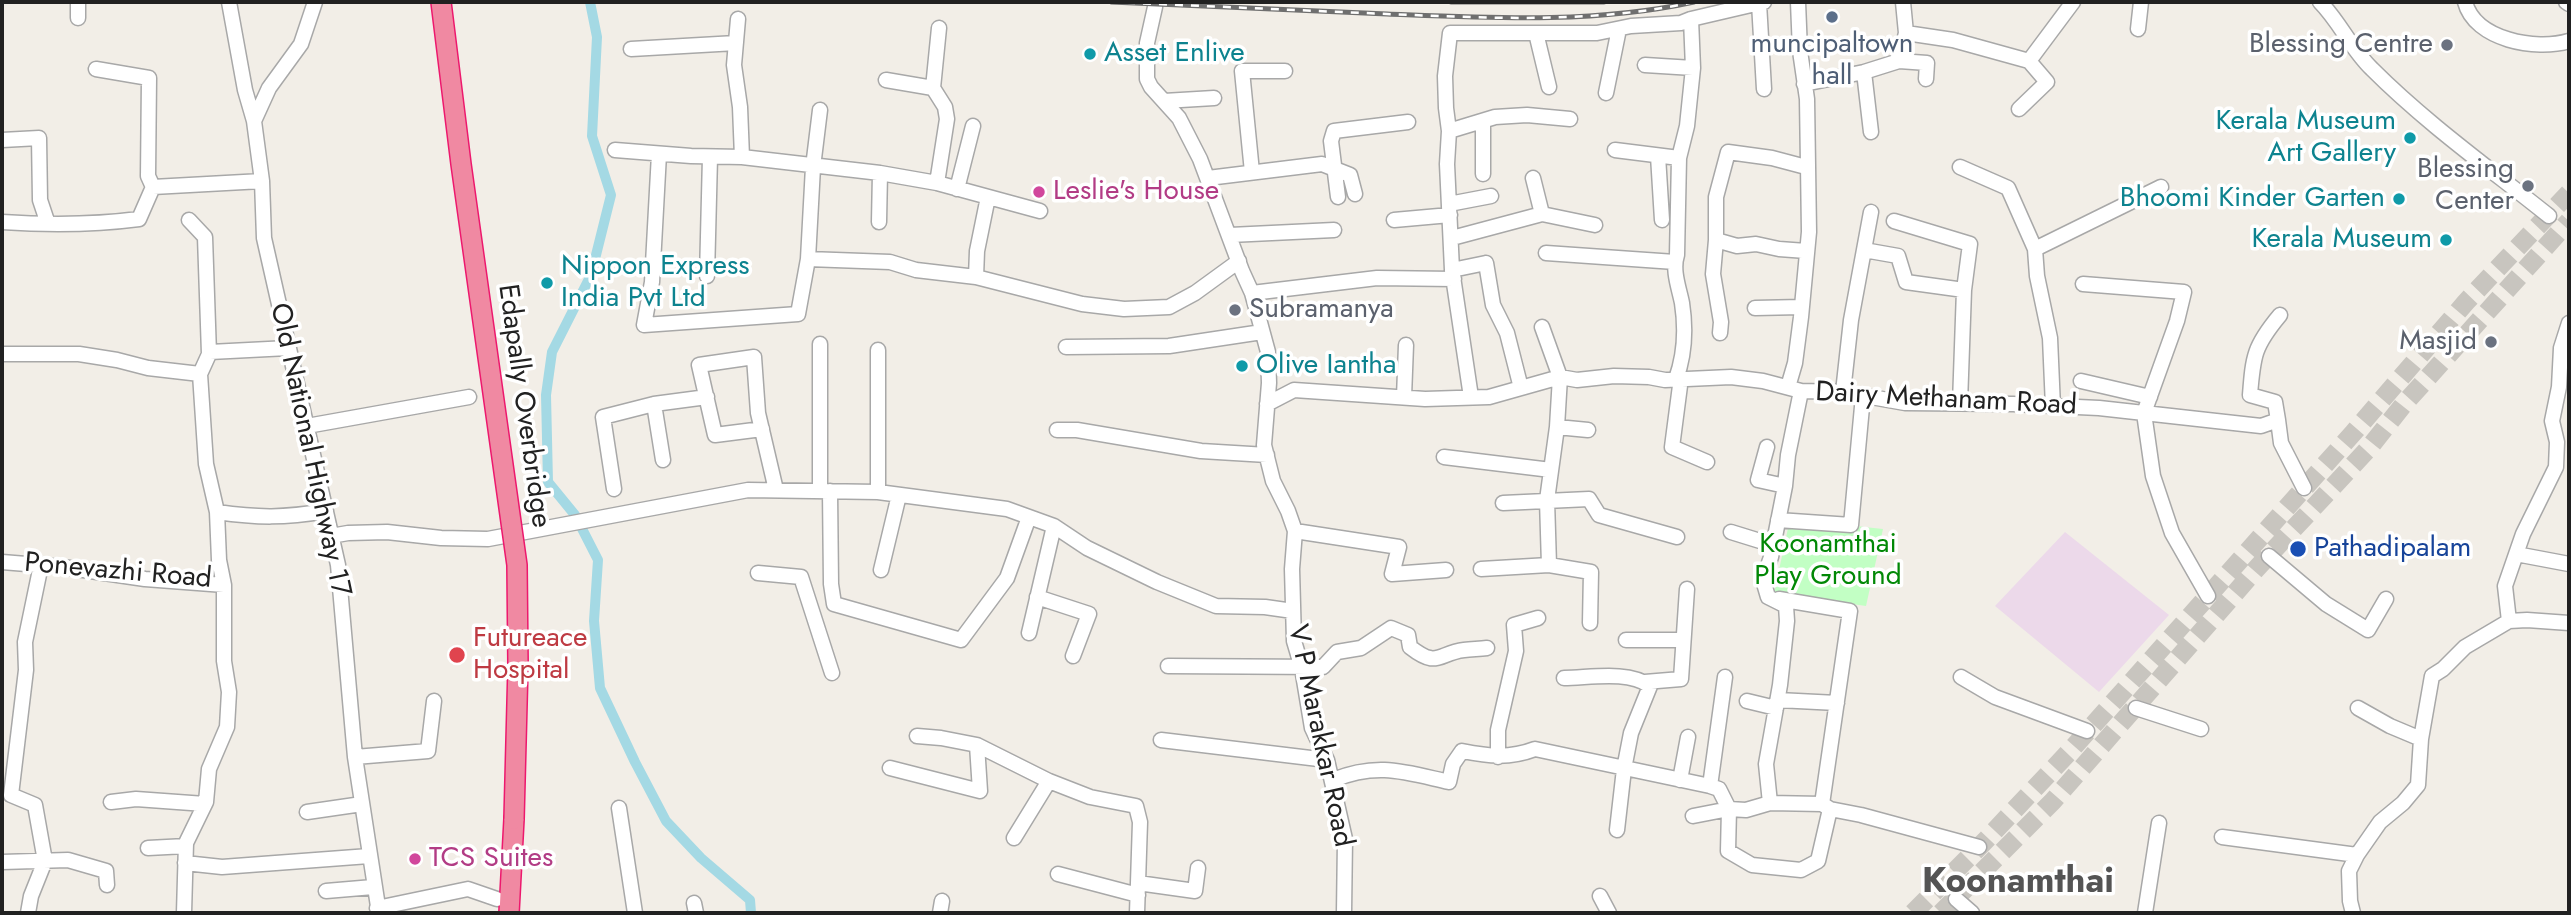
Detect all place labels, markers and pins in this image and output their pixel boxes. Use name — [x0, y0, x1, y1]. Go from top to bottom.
marker: muncipaltown hall — [1824, 9, 1840, 25]
place label: muncipaltown hall — [1750, 28, 1914, 94]
place label: Blessing Centre — [2249, 28, 2433, 62]
place label: Asset Enlive — [1104, 37, 1245, 71]
marker: Blessing Centre — [2439, 37, 2455, 53]
marker: Asset Enlive — [1082, 46, 1098, 62]
place label: Kerala Museum Art Gallery — [2216, 105, 2396, 171]
marker: Kerala Museum Art Gallery — [2402, 130, 2418, 146]
place label: Blessing Center — [2417, 153, 2514, 219]
place label: Leslie's House — [1053, 175, 1219, 209]
marker: Blessing Center — [2520, 178, 2536, 194]
place label: Bhoomi Kinder Garten — [2120, 182, 2385, 216]
marker: Leslie's House — [1031, 184, 1047, 200]
marker: Bhoomi Kinder Garten — [2391, 191, 2407, 207]
place label: Kerala Museum — [2252, 223, 2432, 257]
marker: Kerala Museum — [2438, 232, 2454, 248]
place label: Nippon Express India Pvt Ltd — [561, 250, 750, 316]
marker: Nippon Express India Pvt Ltd — [539, 275, 555, 291]
place label: Subramanya — [1249, 293, 1394, 327]
marker: Subramanya — [1227, 302, 1243, 318]
place label: Masjid — [2399, 325, 2477, 359]
marker: Masjid — [2483, 334, 2499, 350]
place label: Olive Iantha — [1256, 349, 1396, 383]
marker: Olive Iantha — [1234, 358, 1250, 374]
place label: Pathadipalam — [2314, 532, 2471, 566]
marker: Pathadipalam — [2288, 539, 2308, 559]
place label: Futureace Hospital — [473, 622, 587, 688]
marker: Futureace Hospital — [447, 645, 467, 665]
place label: TCS Suites — [429, 842, 553, 876]
marker: TCS Suites — [407, 851, 423, 867]

